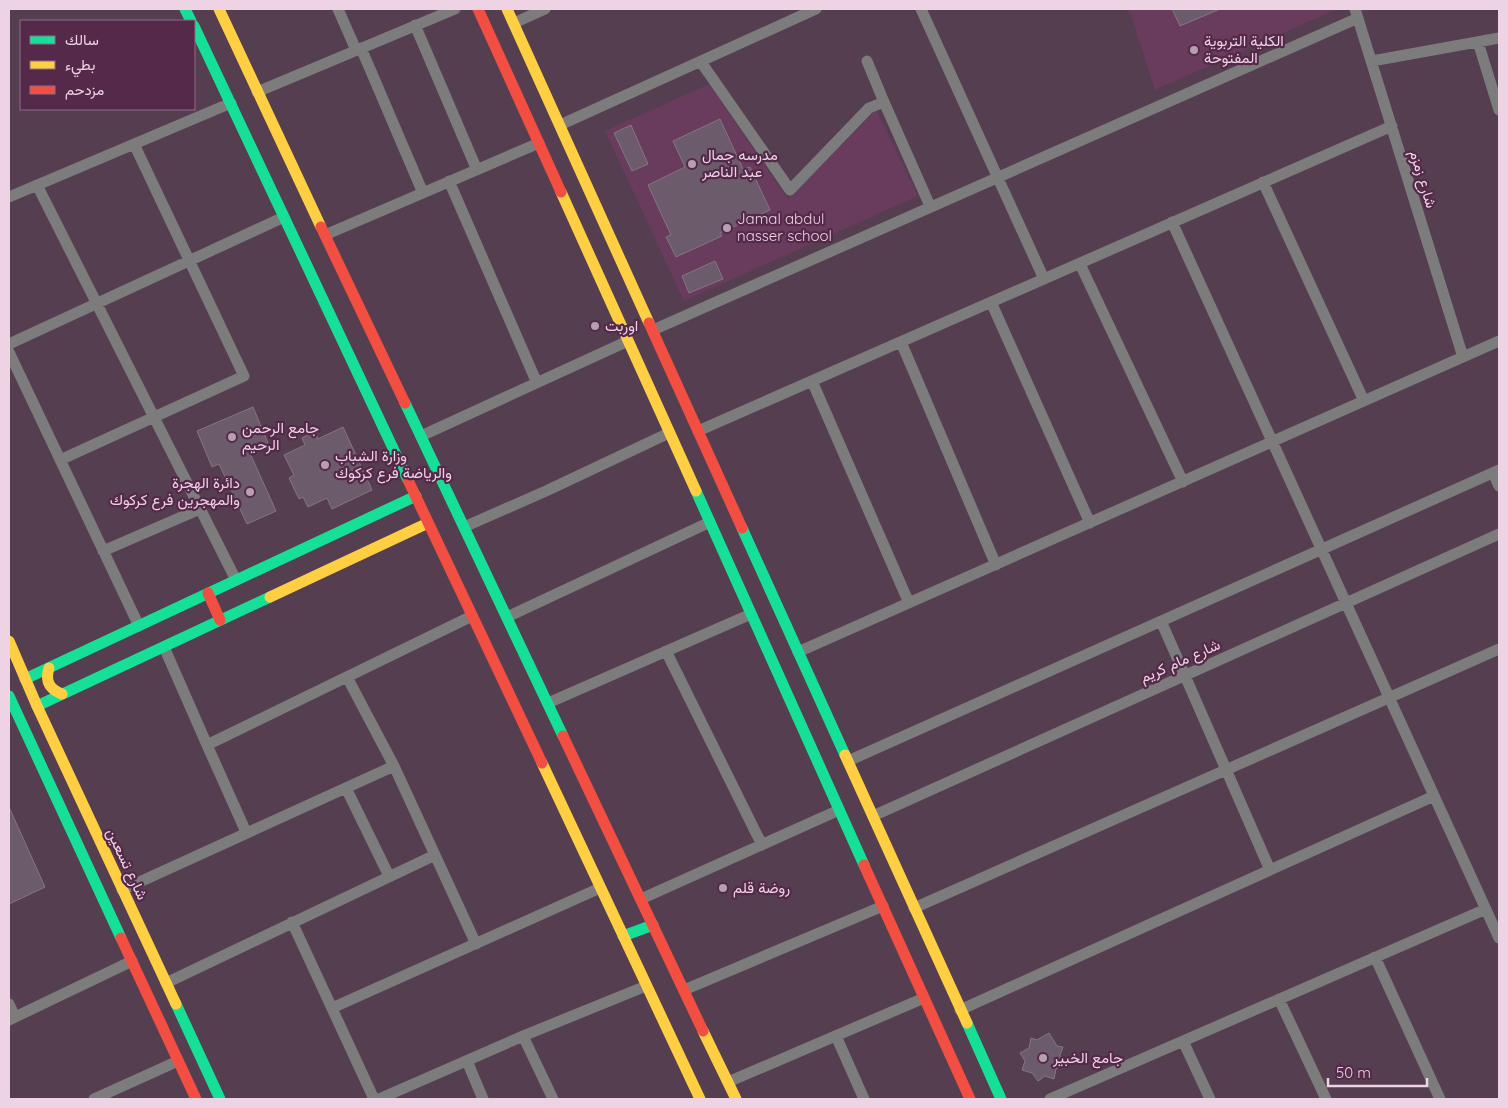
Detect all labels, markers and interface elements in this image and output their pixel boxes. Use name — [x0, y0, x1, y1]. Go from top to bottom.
legend — [20, 20, 195, 110]
text: سالك — [65, 30, 99, 49]
place label: الكلية التربوية المفتوحة — [1204, 31, 1284, 67]
marker: الكلية التربوية المفتوحة — [1188, 44, 1200, 56]
text: بطيء — [65, 55, 95, 78]
text: مزدحم — [65, 80, 104, 100]
place label: مدرسه جمال عبد الناصر — [701, 145, 778, 181]
street label: شارع زمزم — [1404, 147, 1441, 211]
marker: مدرسه جمال عبد الناصر — [686, 158, 698, 170]
place label: Jamal abdul nasser school — [737, 209, 832, 245]
marker: Jamal abdul nasser school — [721, 222, 733, 234]
place label: اوربت — [605, 316, 638, 335]
marker: اوربت — [589, 320, 601, 332]
place label: جامع الرحمن الرحيم — [242, 418, 319, 455]
marker: جامع الرحمن الرحيم — [226, 431, 238, 443]
place label: وزارة الشباب والرياضة فرع كركوك — [335, 446, 452, 484]
marker: وزارة الشباب والرياضة فرع كركوك — [319, 459, 331, 471]
place label: دائرة الهجرة والمهجرين فرع كركوك — [110, 473, 240, 511]
marker: دائرة الهجرة والمهجرين فرع كركوك — [244, 486, 256, 498]
street label: شارع مام كريم — [1137, 634, 1224, 689]
street label: شارع تسعين — [101, 825, 152, 904]
place label: روضة قلم — [733, 878, 790, 898]
marker: روضة قلم — [717, 882, 729, 894]
place label: جامع الخبير — [1052, 1048, 1123, 1069]
marker: جامع الخبير — [1037, 1052, 1049, 1064]
scale bar — [1328, 1056, 1427, 1088]
text: 50 m — [1336, 1063, 1371, 1082]

